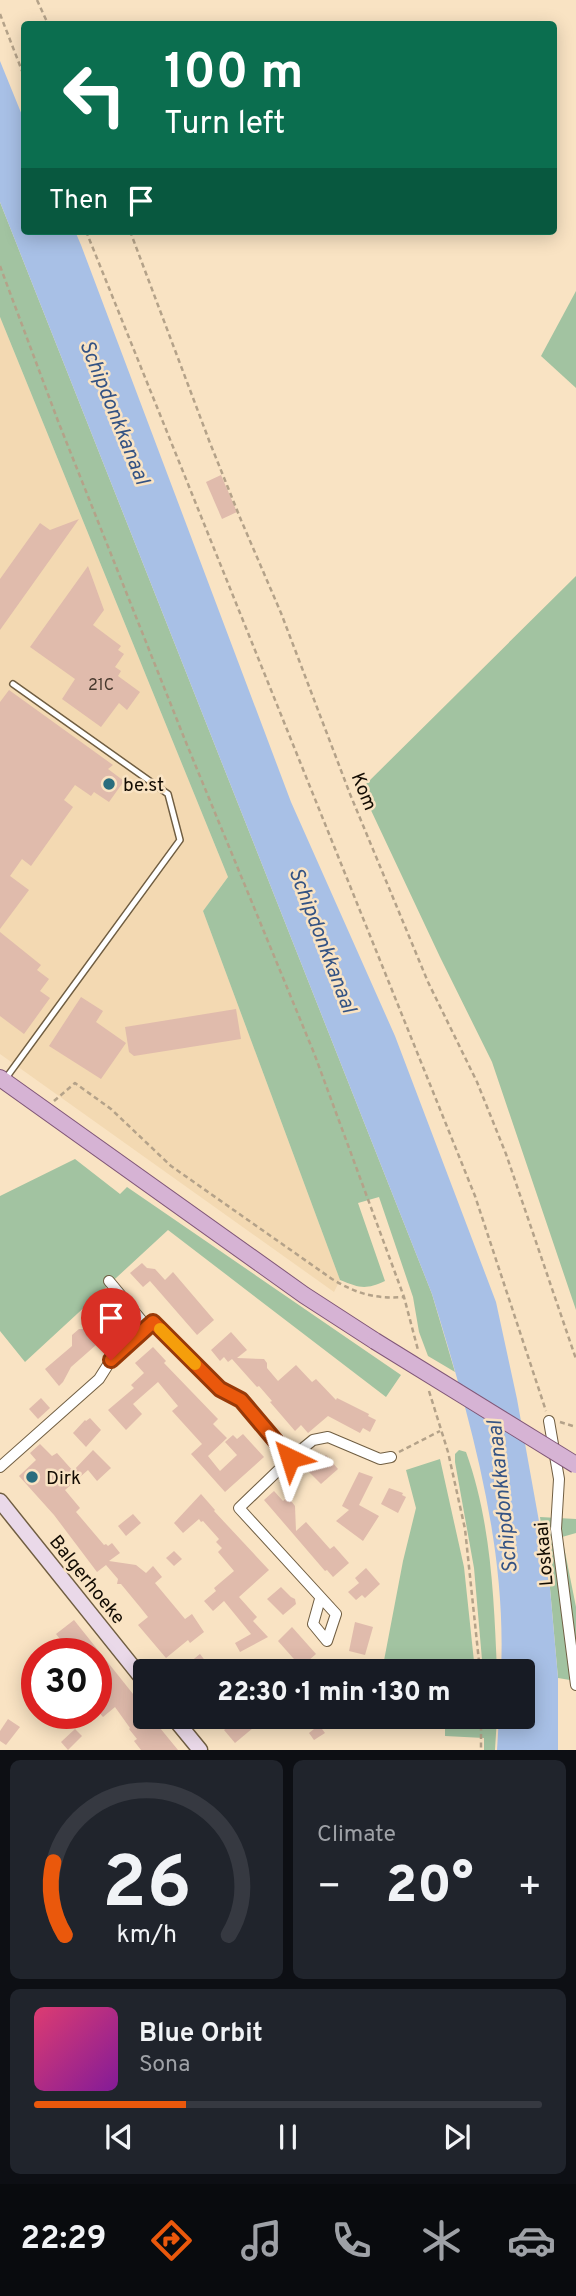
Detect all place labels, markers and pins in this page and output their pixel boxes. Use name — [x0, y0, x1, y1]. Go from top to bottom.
place label: be.st — [123, 774, 164, 798]
marker: be.st — [101, 776, 117, 792]
pin — [81, 1288, 141, 1360]
place label: Dirk — [46, 1467, 81, 1491]
marker: Dirk — [24, 1469, 40, 1485]

